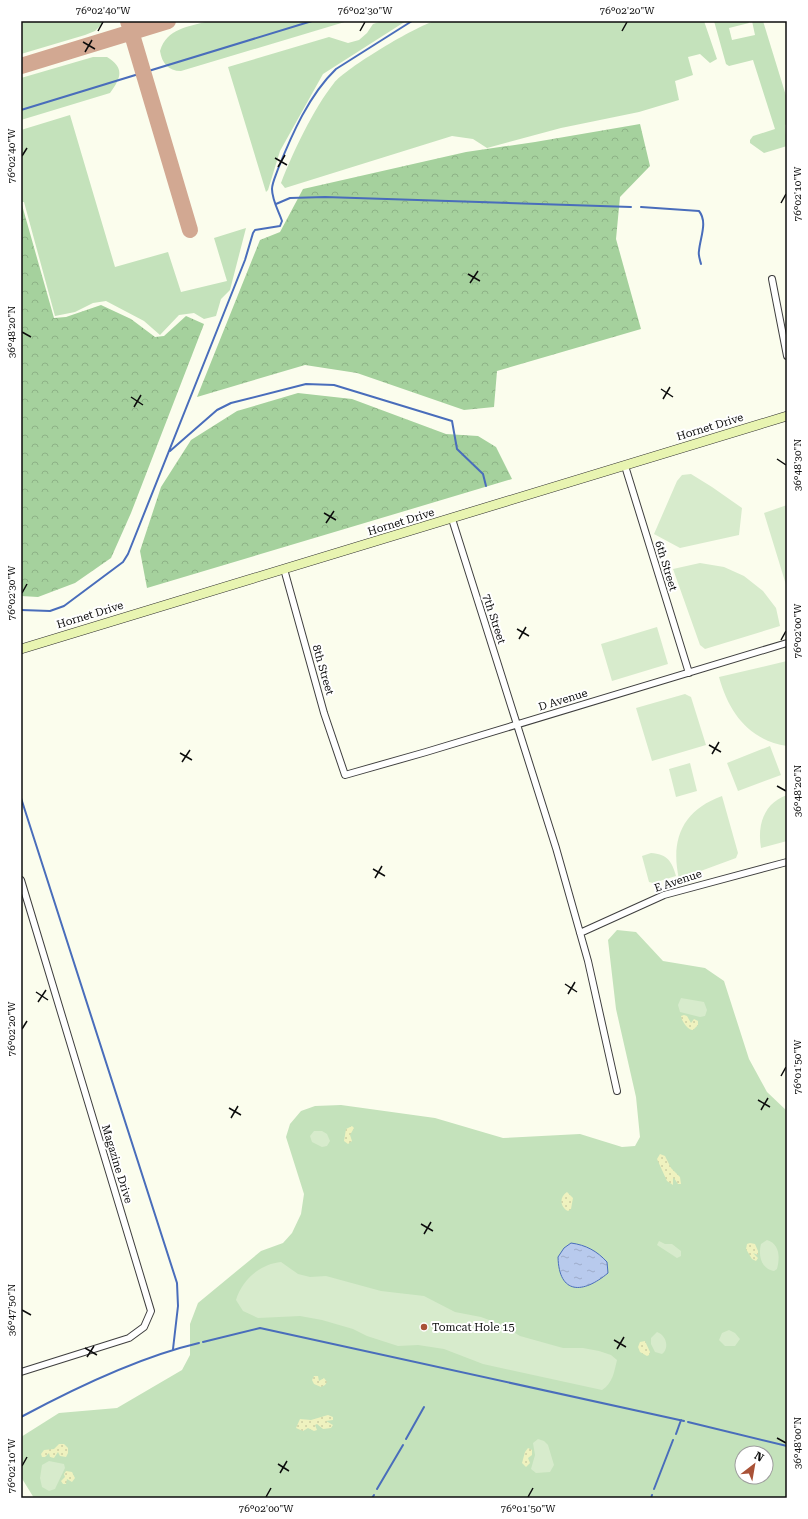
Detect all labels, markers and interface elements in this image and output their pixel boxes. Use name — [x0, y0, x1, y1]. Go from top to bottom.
text: 76°02'40"W — [76, 5, 131, 16]
text: 76°02'30"W — [338, 5, 393, 16]
text: 76°02'20"W — [600, 5, 655, 16]
text: 76°02'40"W — [6, 128, 17, 183]
text: 76°02'10"W — [792, 166, 803, 221]
text: 36°48'20"N — [6, 306, 17, 358]
street label: Hornet Drive — [675, 411, 745, 443]
text: 36°48'30"N — [792, 439, 803, 491]
street label: Hornet Drive — [366, 506, 436, 538]
street label: 6th Street — [652, 539, 680, 593]
text: 76°02'30"W — [6, 565, 17, 620]
street label: 7th Street — [480, 592, 508, 646]
street label: Hornet Drive — [55, 599, 125, 631]
text: 76°02'00"W — [792, 603, 803, 658]
street label: 8th Street — [310, 643, 336, 697]
street label: D Avenue — [537, 686, 589, 714]
text: 36°48'20"N — [792, 765, 803, 817]
street label: E Avenue — [653, 867, 703, 895]
text: 76°02'20"W — [6, 1001, 17, 1056]
text: 76°01'50"W — [792, 1039, 803, 1094]
street label: Magazine Drive — [99, 1123, 135, 1205]
text: 36°47'50"N — [6, 1284, 17, 1336]
place label: Tomcat Hole 15 — [432, 1321, 515, 1334]
marker: Tomcat Hole 15 — [419, 1322, 429, 1332]
text: 36°48'00"N — [792, 1417, 803, 1469]
text: 76°02'10"W — [6, 1438, 17, 1493]
north arrow — [734, 1445, 774, 1485]
text: N — [752, 1449, 766, 1465]
text: 76°02'00"W — [239, 1503, 294, 1514]
text: 76°01'50"W — [501, 1503, 556, 1514]

